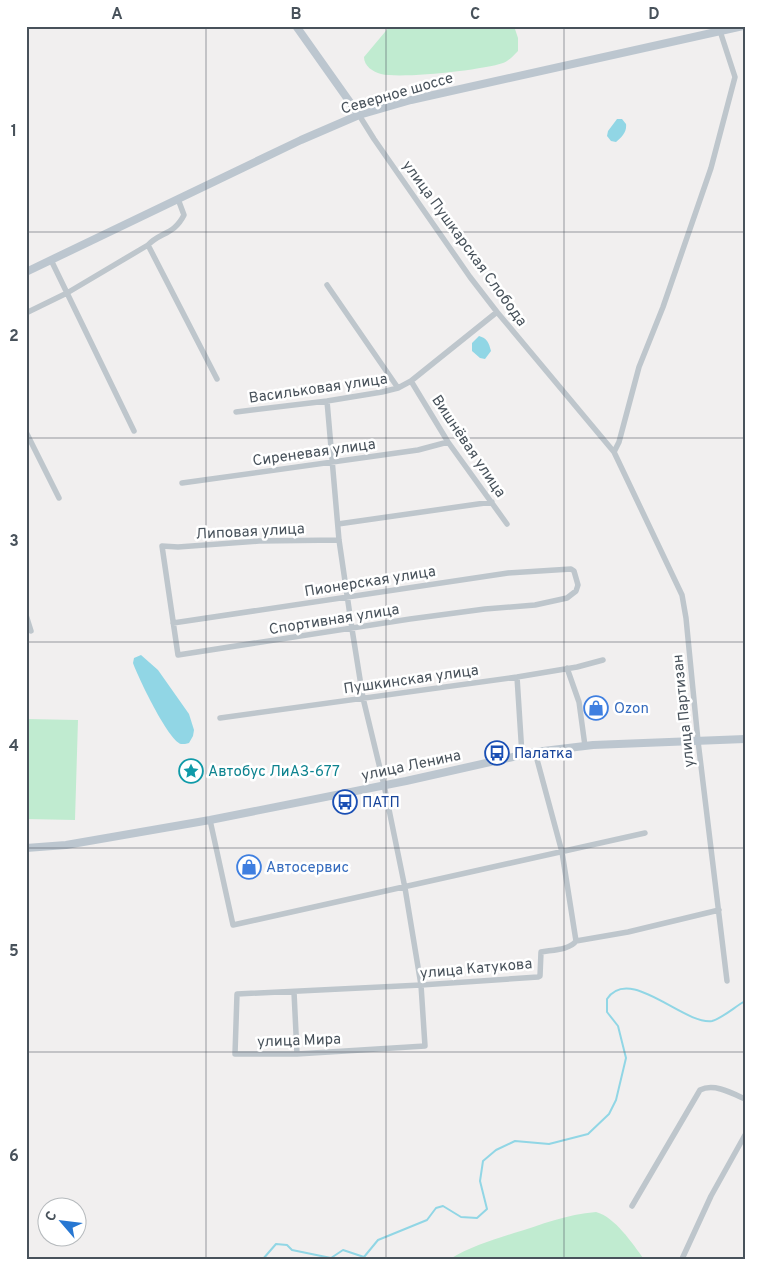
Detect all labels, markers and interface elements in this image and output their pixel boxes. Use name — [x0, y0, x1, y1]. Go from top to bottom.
text: A — [111, 5, 123, 25]
text: B — [290, 5, 302, 25]
text: C — [470, 5, 480, 25]
text: D — [648, 5, 660, 25]
street label: Северное шоссе — [339, 69, 456, 120]
text: 1 — [11, 122, 17, 142]
street label: улица Пушкарская Слобода — [397, 157, 530, 331]
text: 2 — [9, 327, 19, 347]
street label: Васильковая улица — [248, 370, 389, 409]
street label: Вишнёвая улица — [426, 392, 509, 502]
street label: Сиреневая улица — [252, 435, 377, 472]
street label: Липовая улица — [195, 520, 305, 545]
text: 3 — [9, 532, 19, 552]
street label: Пионерская улица — [303, 563, 437, 602]
street label: Спортивная улица — [268, 601, 401, 640]
street label: улица Партизан — [669, 653, 700, 768]
street label: Пушкинская улица — [342, 662, 480, 699]
shop icon: Ozon — [583, 695, 609, 721]
place label: Ozon — [614, 700, 649, 719]
text: 4 — [9, 737, 19, 757]
bus stop icon: Палатка — [484, 740, 510, 766]
place label: Палатка — [514, 745, 573, 764]
street label: улица Ленина — [360, 747, 463, 786]
place icon: Автобус ЛиАЗ-677 — [178, 758, 204, 784]
place label: Автобус ЛиАЗ-677 — [208, 763, 340, 782]
bus stop icon: ПАТП — [332, 789, 358, 815]
place label: ПАТП — [362, 794, 400, 813]
shop icon: Автосервис — [236, 854, 262, 880]
place label: Автосервис — [266, 859, 349, 878]
text: 5 — [9, 942, 19, 962]
street label: улица Катукова — [419, 955, 533, 984]
street label: улица Мира — [257, 1031, 341, 1052]
text: 6 — [9, 1147, 19, 1167]
north arrow — [38, 1198, 88, 1248]
text: С — [42, 1209, 61, 1225]

